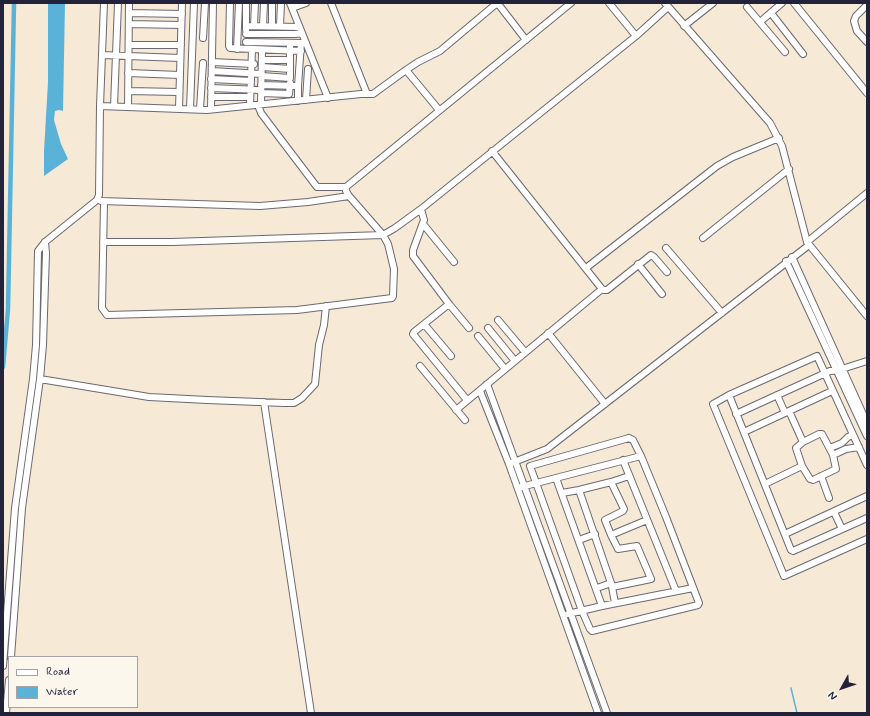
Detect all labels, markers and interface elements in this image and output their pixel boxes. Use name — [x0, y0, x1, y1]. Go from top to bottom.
legend — [8, 656, 138, 708]
text: Road — [46, 664, 70, 680]
north arrow — [822, 668, 862, 708]
text: Water — [46, 684, 78, 700]
text: N — [825, 688, 841, 703]

